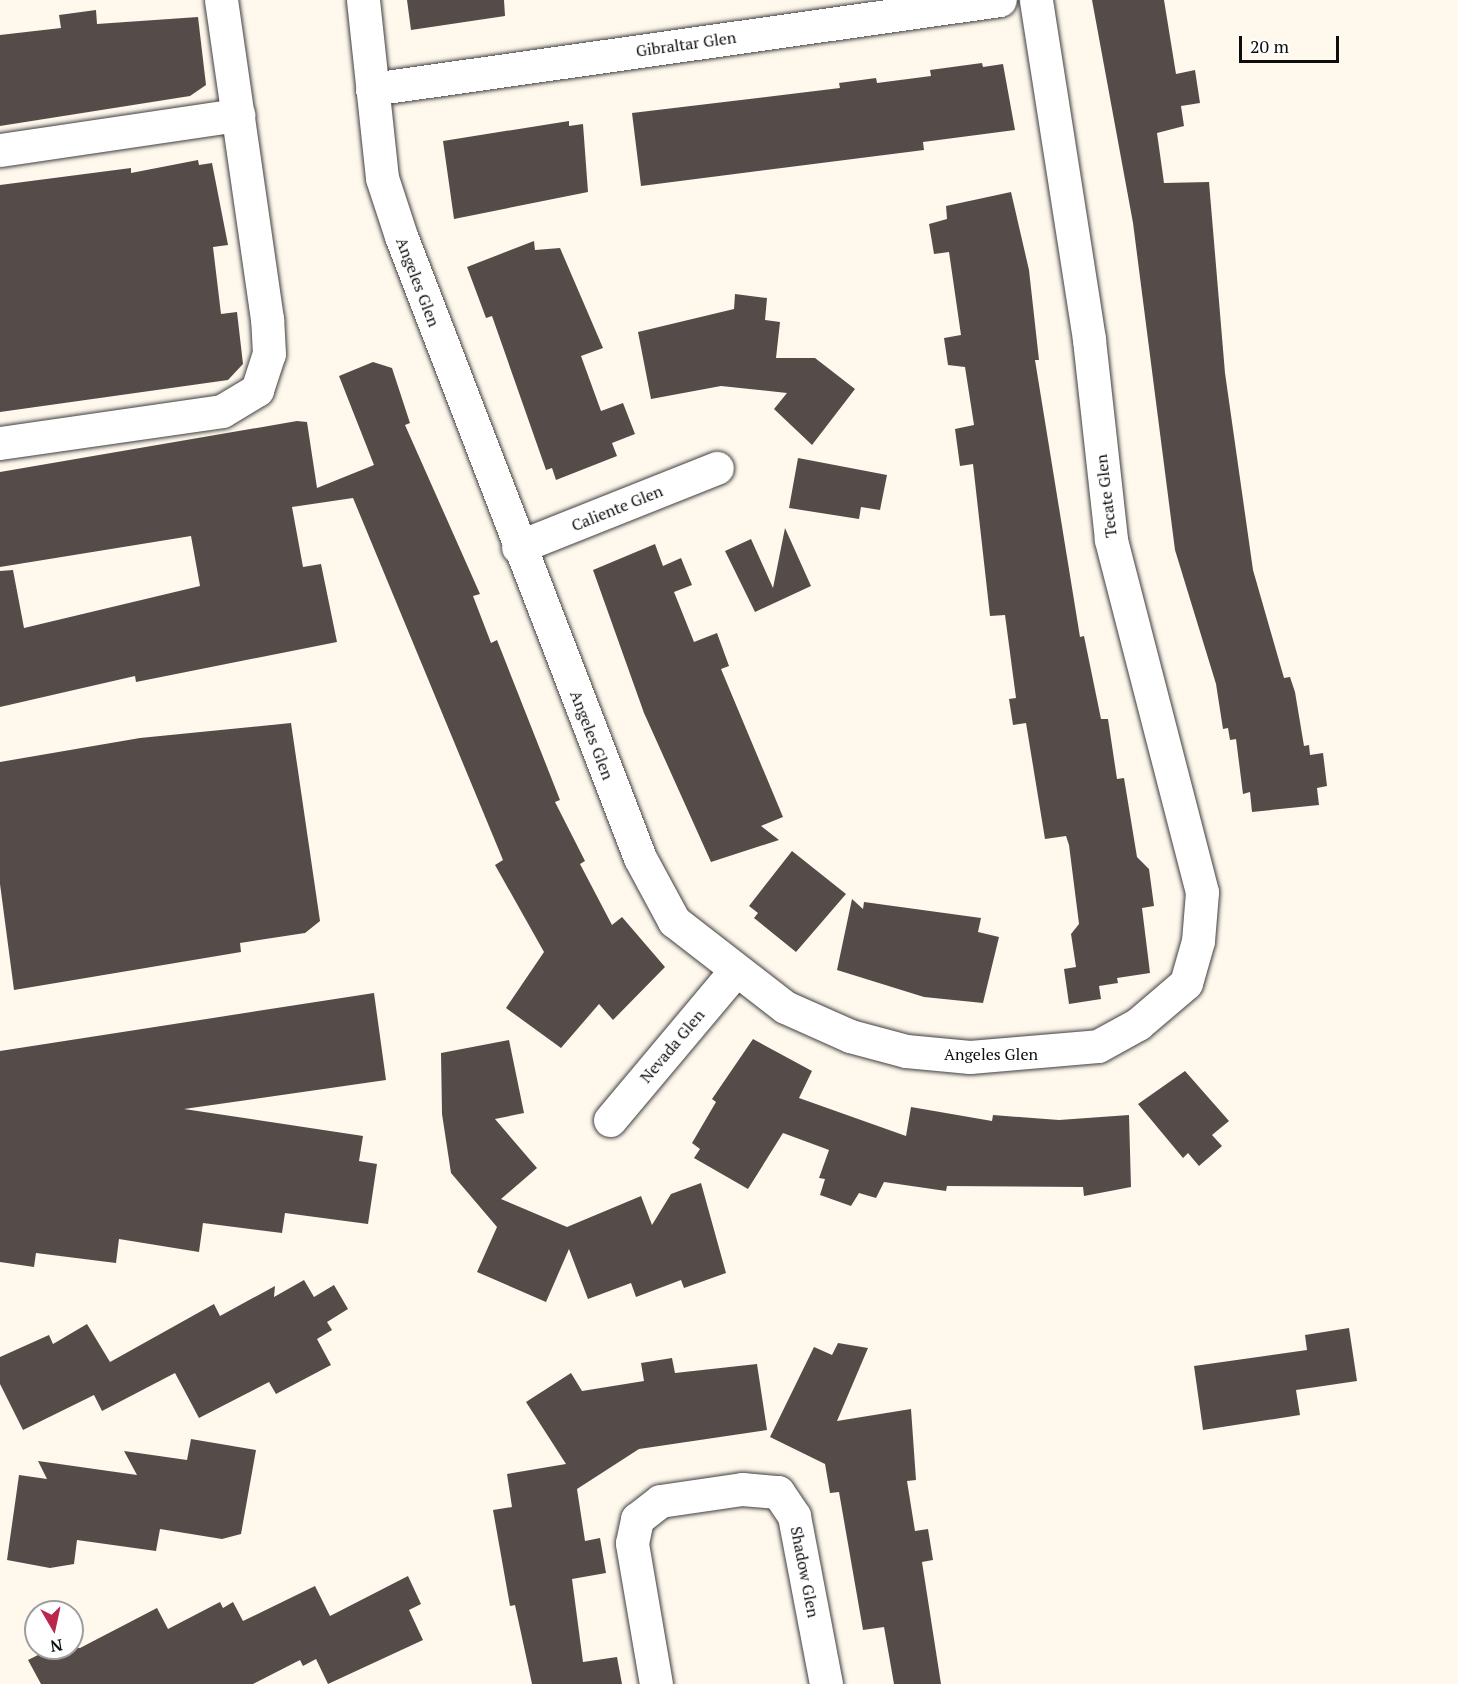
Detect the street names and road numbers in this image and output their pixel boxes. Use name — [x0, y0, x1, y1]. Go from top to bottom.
street label: Gibraltar Glen — [635, 27, 737, 61]
street label: Angeles Glen — [392, 235, 444, 329]
street label: Tecate Glen — [1091, 453, 1121, 539]
street label: Caliente Glen — [569, 481, 665, 535]
street label: Angeles Glen — [566, 688, 618, 782]
street label: Nevada Glen — [636, 1005, 708, 1087]
street label: Angeles Glen — [944, 1044, 1038, 1064]
street label: Shadow Glen — [787, 1525, 823, 1619]

